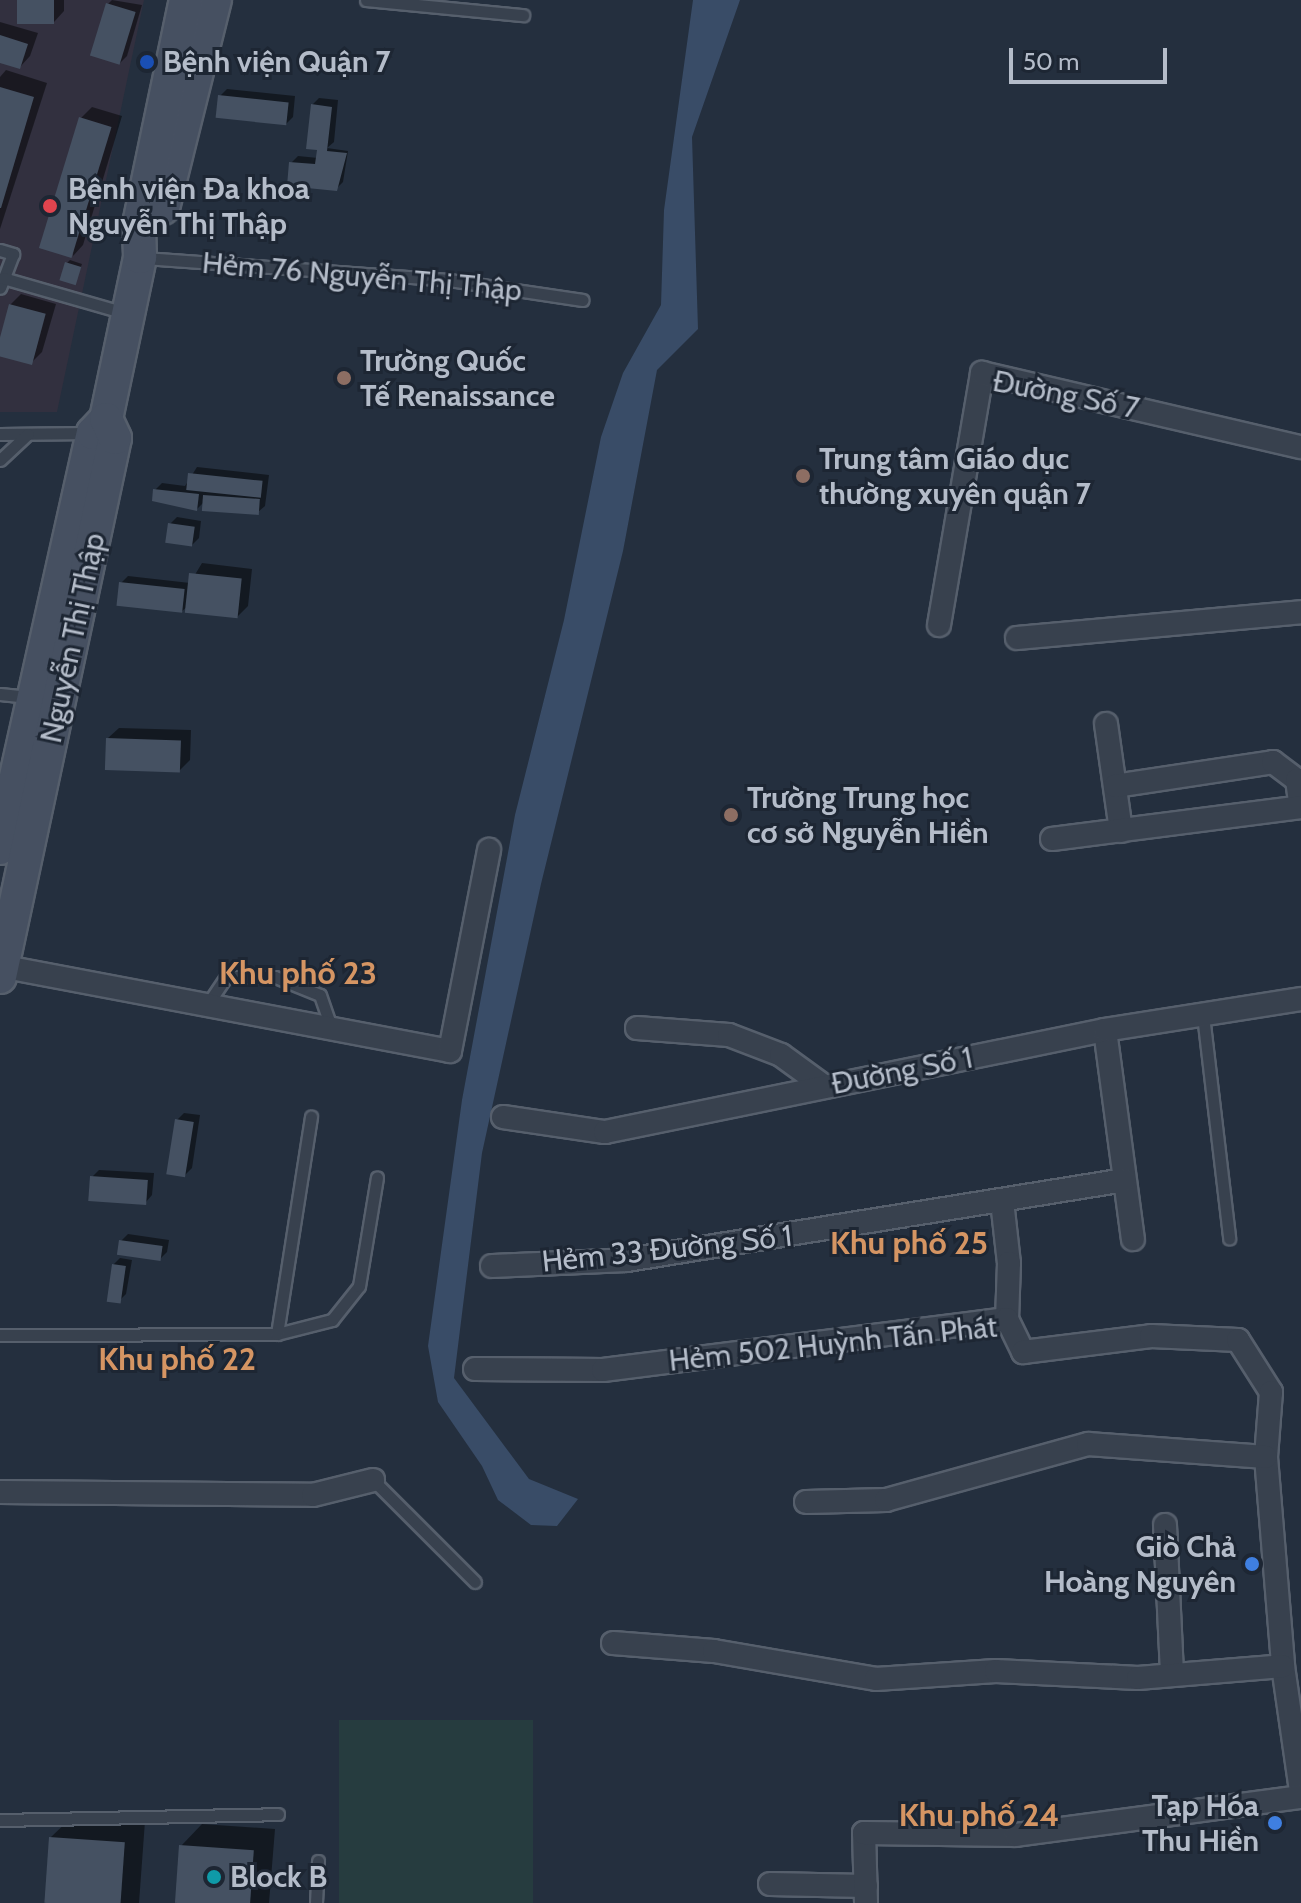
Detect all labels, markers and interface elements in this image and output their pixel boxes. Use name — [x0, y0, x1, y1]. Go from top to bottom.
scale bar — [1013, 32, 1171, 82]
place label: Bệnh viện Quận 7 — [163, 44, 391, 80]
text: 50 m — [1023, 47, 1079, 76]
marker: Bệnh viện Quận 7 — [138, 53, 156, 71]
place label: Bệnh viện Đa khoa Nguyễn Thị Thập — [68, 171, 310, 242]
marker: Bệnh viện Đa khoa Nguyễn Thị Thập — [39, 195, 61, 217]
street label: Hẻm 76 Nguyễn Thị Thập — [201, 245, 523, 309]
place label: Trường Quốc Tế Renaissance — [360, 343, 555, 414]
street label: Đường Số 7 — [990, 363, 1142, 427]
marker: Trường Quốc Tế Renaissance — [335, 369, 353, 387]
place label: Trung tâm Giáo dục thường xuyên quận 7 — [819, 441, 1091, 512]
marker: Trung tâm Giáo dục thường xuyên quận 7 — [794, 467, 812, 485]
street label: Nguyễn Thị Thập — [33, 530, 113, 746]
place label: Trường Trung học cơ sở Nguyễn Hiền — [747, 780, 989, 850]
marker: Trường Trung học cơ sở Nguyễn Hiền — [722, 806, 740, 824]
district label: Khu phố 23 — [219, 954, 377, 992]
street label: Đường Số 1 — [828, 1040, 976, 1102]
street label: Hẻm 33 Đường Số 1 — [540, 1218, 794, 1280]
district label: Khu phố 25 — [830, 1224, 988, 1262]
street label: Hẻm 502 Huỳnh Tấn Phát — [667, 1309, 999, 1379]
district label: Khu phố 22 — [98, 1340, 256, 1378]
place label: Giò Chả Hoàng Nguyên — [1044, 1529, 1236, 1600]
marker: Giò Chả Hoàng Nguyên — [1243, 1555, 1261, 1573]
place label: Tạp Hóa Thu Hiền — [1142, 1788, 1259, 1858]
district label: Khu phố 24 — [899, 1796, 1059, 1834]
marker: Tạp Hóa Thu Hiền — [1266, 1814, 1284, 1832]
place label: Block B — [230, 1859, 327, 1895]
marker: Block B — [205, 1868, 223, 1886]

